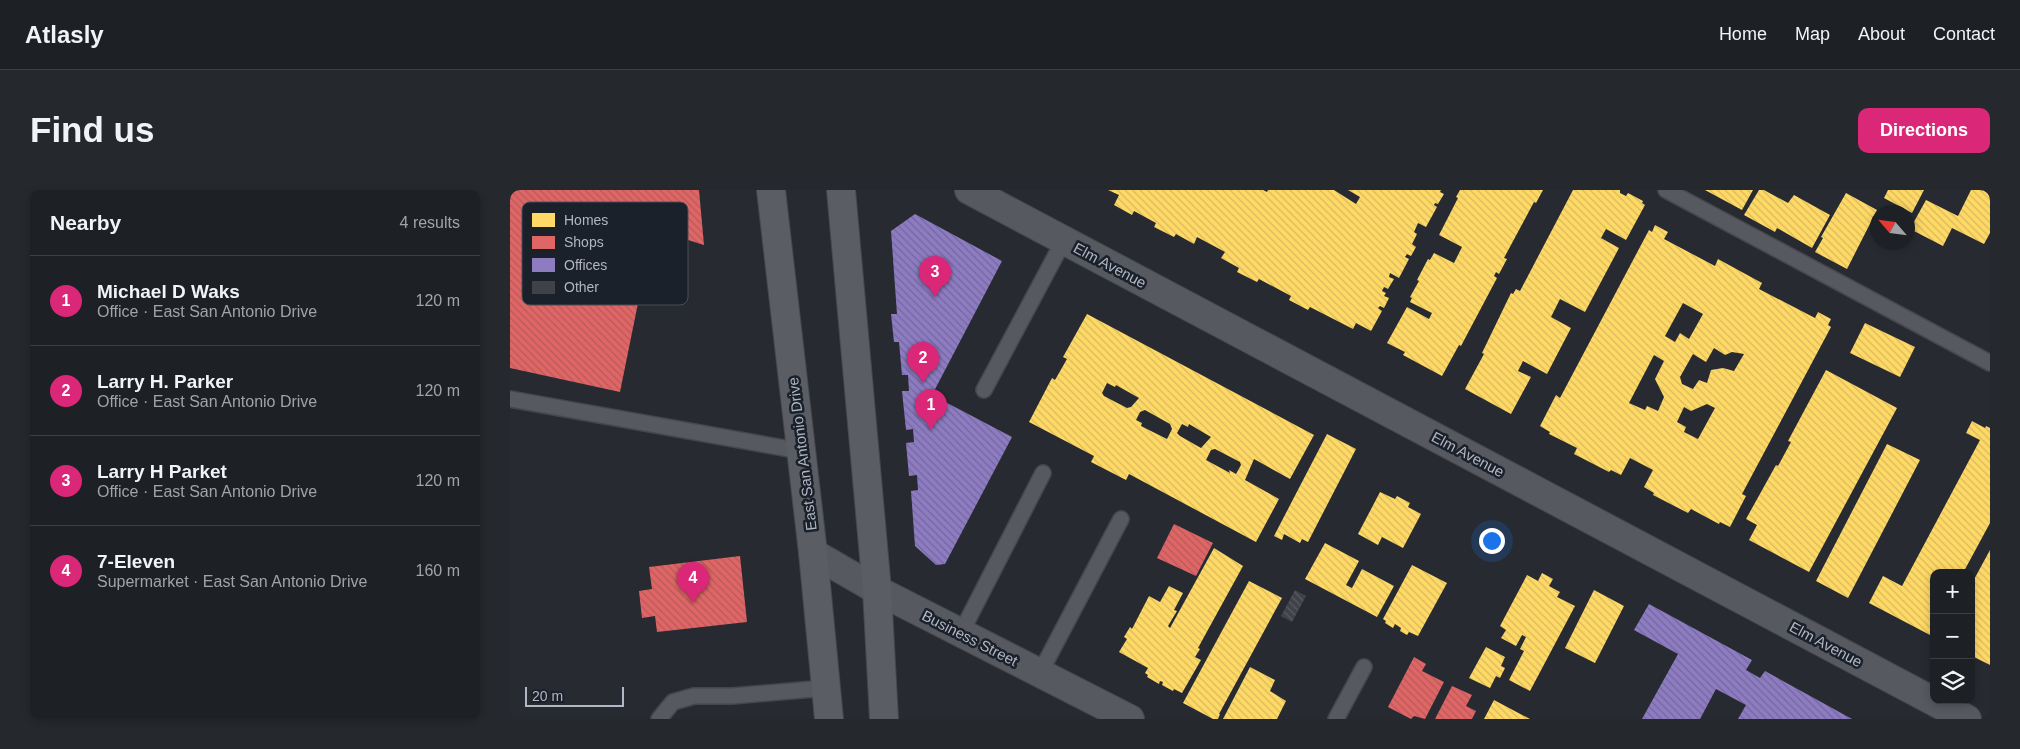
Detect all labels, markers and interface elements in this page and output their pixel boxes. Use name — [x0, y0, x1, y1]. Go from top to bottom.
text: Atlasly — [25, 21, 104, 48]
text: Home — [1719, 24, 1767, 44]
text: Map — [1795, 24, 1830, 44]
text: About — [1858, 24, 1905, 44]
text: Contact — [1933, 24, 1995, 44]
button: Directions — [1858, 108, 1990, 153]
text: Find us — [30, 110, 154, 149]
legend — [522, 202, 688, 305]
north arrow — [1870, 205, 1915, 250]
text: Nearby — [50, 211, 121, 234]
text: Homes — [564, 212, 608, 228]
text: 4 results — [400, 214, 460, 231]
text: Shops — [564, 234, 604, 250]
street label: Elm Avenue — [1071, 239, 1149, 291]
pin: 3 — [919, 256, 951, 297]
text: Offices — [564, 257, 607, 273]
text: Other — [564, 279, 599, 295]
text: Michael D Waks — [97, 281, 240, 302]
text: 1 — [62, 292, 70, 309]
text: 120 m — [416, 292, 460, 309]
text: Office · East San Antonio Drive — [97, 303, 317, 320]
pin: 2 — [907, 342, 939, 383]
text: Larry H. Parker — [97, 371, 233, 392]
street label: East San Antonio Drive — [784, 376, 820, 532]
text: 2 — [62, 382, 70, 399]
text: 120 m — [416, 382, 460, 399]
pin: 1 — [915, 389, 947, 430]
text: Office · East San Antonio Drive — [97, 393, 317, 410]
street label: Elm Avenue — [1429, 428, 1507, 480]
text: Larry H Parket — [97, 461, 227, 482]
text: 3 — [62, 472, 70, 489]
text: 120 m — [416, 472, 460, 489]
text: Office · East San Antonio Drive — [97, 483, 317, 500]
your location — [1479, 528, 1505, 554]
text: 7-Eleven — [97, 551, 175, 572]
text: 4 — [62, 562, 70, 579]
text: 160 m — [416, 562, 460, 579]
pin: 4 — [677, 562, 709, 603]
map controls — [1930, 569, 1975, 704]
button: + — [1930, 569, 1975, 614]
text: Supermarket · East San Antonio Drive — [97, 573, 367, 590]
street label: Business Street — [919, 607, 1021, 670]
button: − — [1930, 614, 1975, 659]
street label: Elm Avenue — [1787, 618, 1865, 670]
button: layers — [1930, 659, 1975, 704]
scale bar — [525, 684, 624, 707]
text: 20 m — [532, 688, 563, 704]

